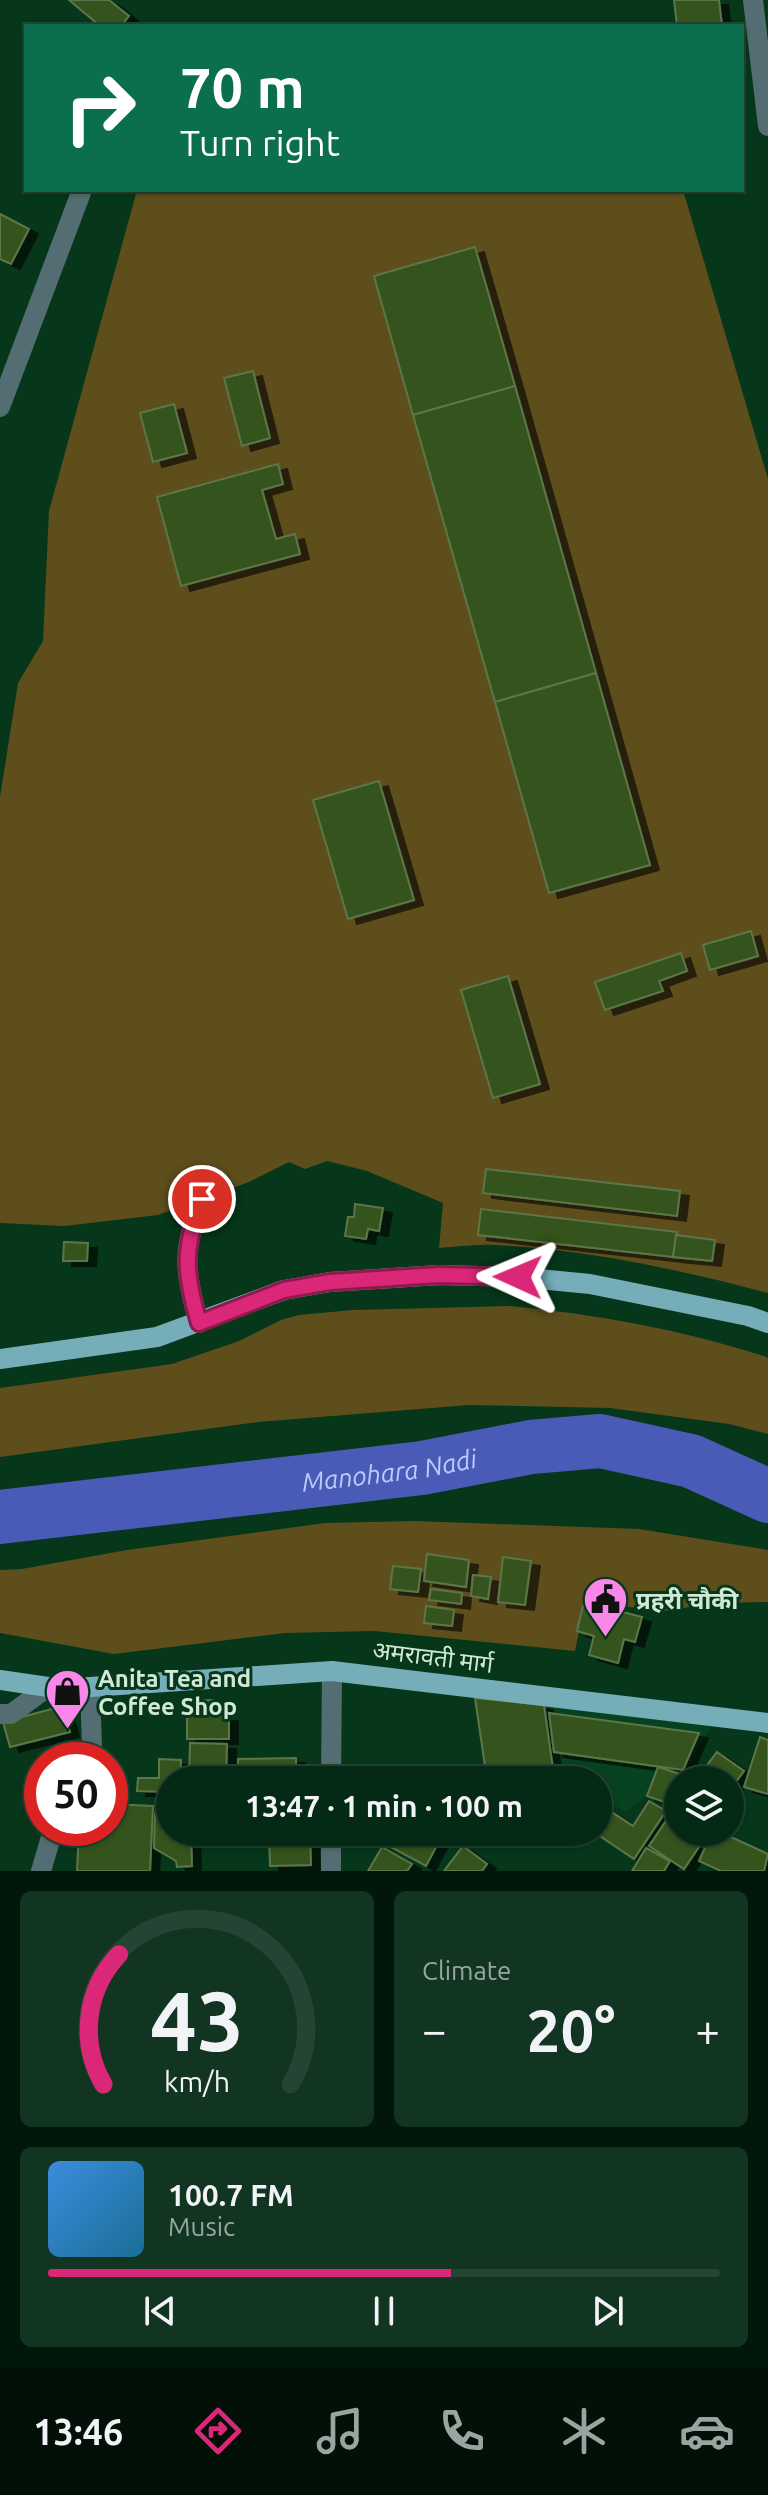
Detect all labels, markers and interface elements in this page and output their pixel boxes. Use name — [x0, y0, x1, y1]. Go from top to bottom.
icon: right — [48, 56, 152, 160]
text: 70 m — [180, 56, 305, 119]
text: Turn right — [180, 122, 340, 163]
pin — [168, 1165, 236, 1233]
icon: arrive — [180, 1177, 224, 1221]
position arrow — [476, 1235, 560, 1319]
water label: Manohara Nadi — [300, 1443, 480, 1496]
public building icon: प्रहरी चौकी — [581, 1576, 629, 1639]
place label: प्रहरी चौकी — [636, 1587, 739, 1614]
street label: अमरावती मार्ग — [371, 1636, 496, 1678]
place label: Anita Tea and Coffee Shop — [98, 1665, 251, 1720]
shop icon: Anita Tea and Coffee Shop — [43, 1668, 91, 1731]
speed limit sign: 50 — [24, 1742, 128, 1846]
map controls — [664, 1766, 744, 1846]
button: layers — [664, 1766, 744, 1846]
text: 13:47 · 1 min · 100 m — [245, 1789, 523, 1823]
text: Climate — [422, 1956, 511, 1985]
text: 43 — [150, 1973, 244, 2067]
text: 20° — [527, 1996, 615, 2063]
text: − — [422, 2005, 447, 2054]
text: + — [695, 2005, 720, 2054]
text: km/h — [164, 2065, 230, 2097]
text: 100.7 FM — [168, 2178, 294, 2212]
text: Music — [168, 2212, 235, 2241]
icon: previous — [138, 2289, 182, 2333]
icon: pause — [362, 2289, 406, 2333]
icon: next — [586, 2289, 630, 2333]
icon: directions — [190, 2403, 246, 2459]
icon: music — [312, 2403, 368, 2459]
icon: phone — [434, 2403, 490, 2459]
icon: climate — [556, 2403, 612, 2459]
icon: car — [679, 2403, 735, 2459]
text: 13:46 — [33, 2411, 123, 2452]

